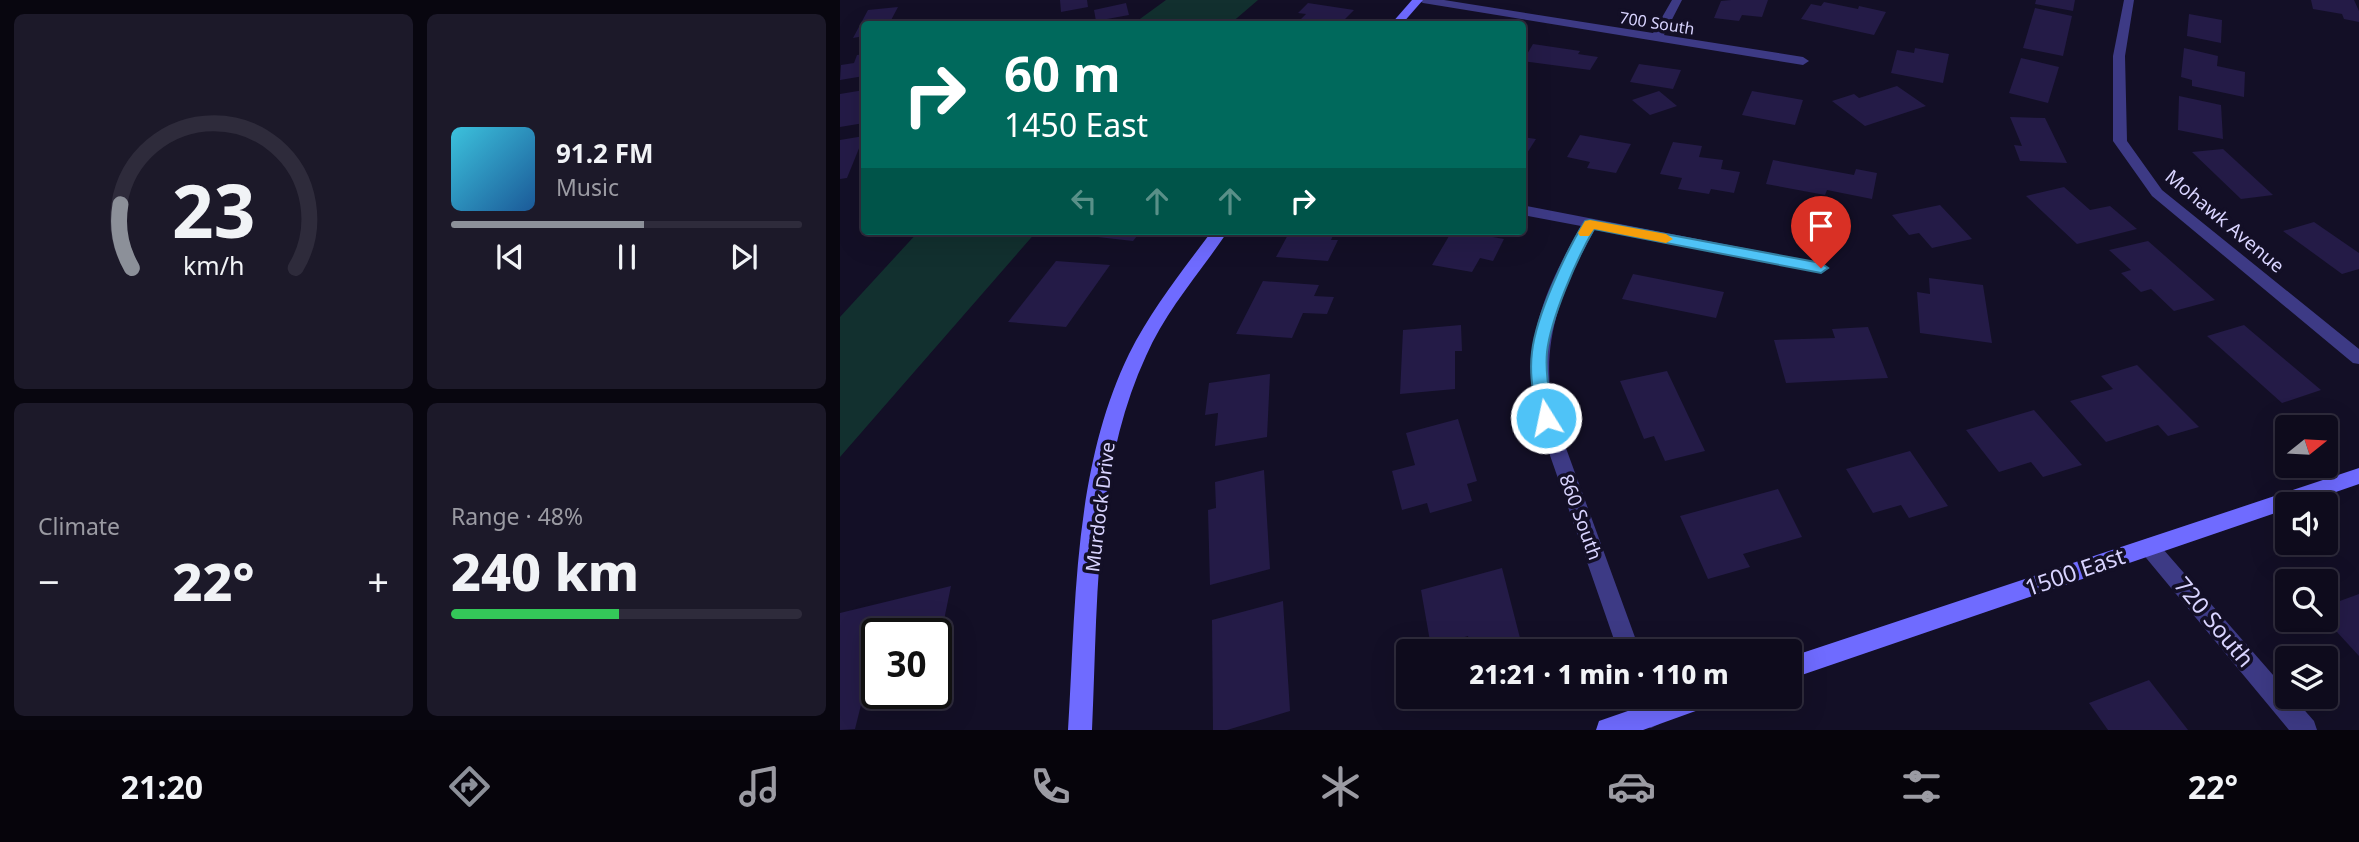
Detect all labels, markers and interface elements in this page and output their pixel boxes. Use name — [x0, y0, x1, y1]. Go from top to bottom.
street label: 700 South — [1618, 6, 1696, 40]
text: 60 m — [1004, 40, 1121, 106]
icon: right — [889, 49, 980, 140]
text: 1450 East — [1004, 103, 1148, 146]
text: 91.2 FM — [556, 135, 653, 171]
text: 23 — [172, 160, 255, 259]
street label: Mohawk Avenue — [2160, 164, 2290, 278]
text: Music — [556, 171, 619, 203]
icon: left — [1065, 182, 1103, 220]
icon: ahead — [1138, 182, 1176, 220]
icon: ahead — [1211, 182, 1249, 220]
icon: right — [1284, 182, 1322, 220]
pin — [1791, 196, 1851, 268]
icon: arrive — [1802, 207, 1840, 245]
icon: previous — [491, 238, 529, 276]
icon: pause — [608, 238, 646, 276]
icon: next — [725, 238, 763, 276]
text: km/h — [183, 248, 244, 282]
position arrow — [1509, 381, 1583, 455]
north arrow — [2275, 415, 2338, 478]
map controls — [2275, 415, 2338, 709]
street label: Murdock Drive — [1079, 440, 1121, 574]
street label: 860 South — [1553, 470, 1609, 564]
button: sound — [2275, 492, 2338, 555]
text: Range · 48% — [451, 500, 583, 532]
text: Climate — [38, 510, 120, 542]
text: 240 km — [451, 535, 639, 606]
street label: 1500 East — [2020, 539, 2129, 603]
text: 22° — [172, 545, 255, 616]
text: − — [38, 555, 60, 607]
text: + — [367, 555, 389, 607]
street label: 720 South — [2168, 569, 2262, 673]
button: search — [2275, 569, 2338, 632]
speed limit sign: 30 — [861, 618, 952, 709]
button: layers — [2275, 646, 2338, 709]
text: 21:21 · 1 min · 110 m — [1469, 656, 1729, 692]
icon: directions — [445, 762, 494, 811]
icon: music — [735, 762, 784, 811]
icon: phone — [1026, 762, 1075, 811]
icon: climate — [1316, 762, 1365, 811]
icon: car — [1607, 762, 1656, 811]
icon: filters — [1897, 762, 1946, 811]
text: 21:20 — [121, 765, 203, 808]
text: 22° — [2188, 765, 2238, 808]

